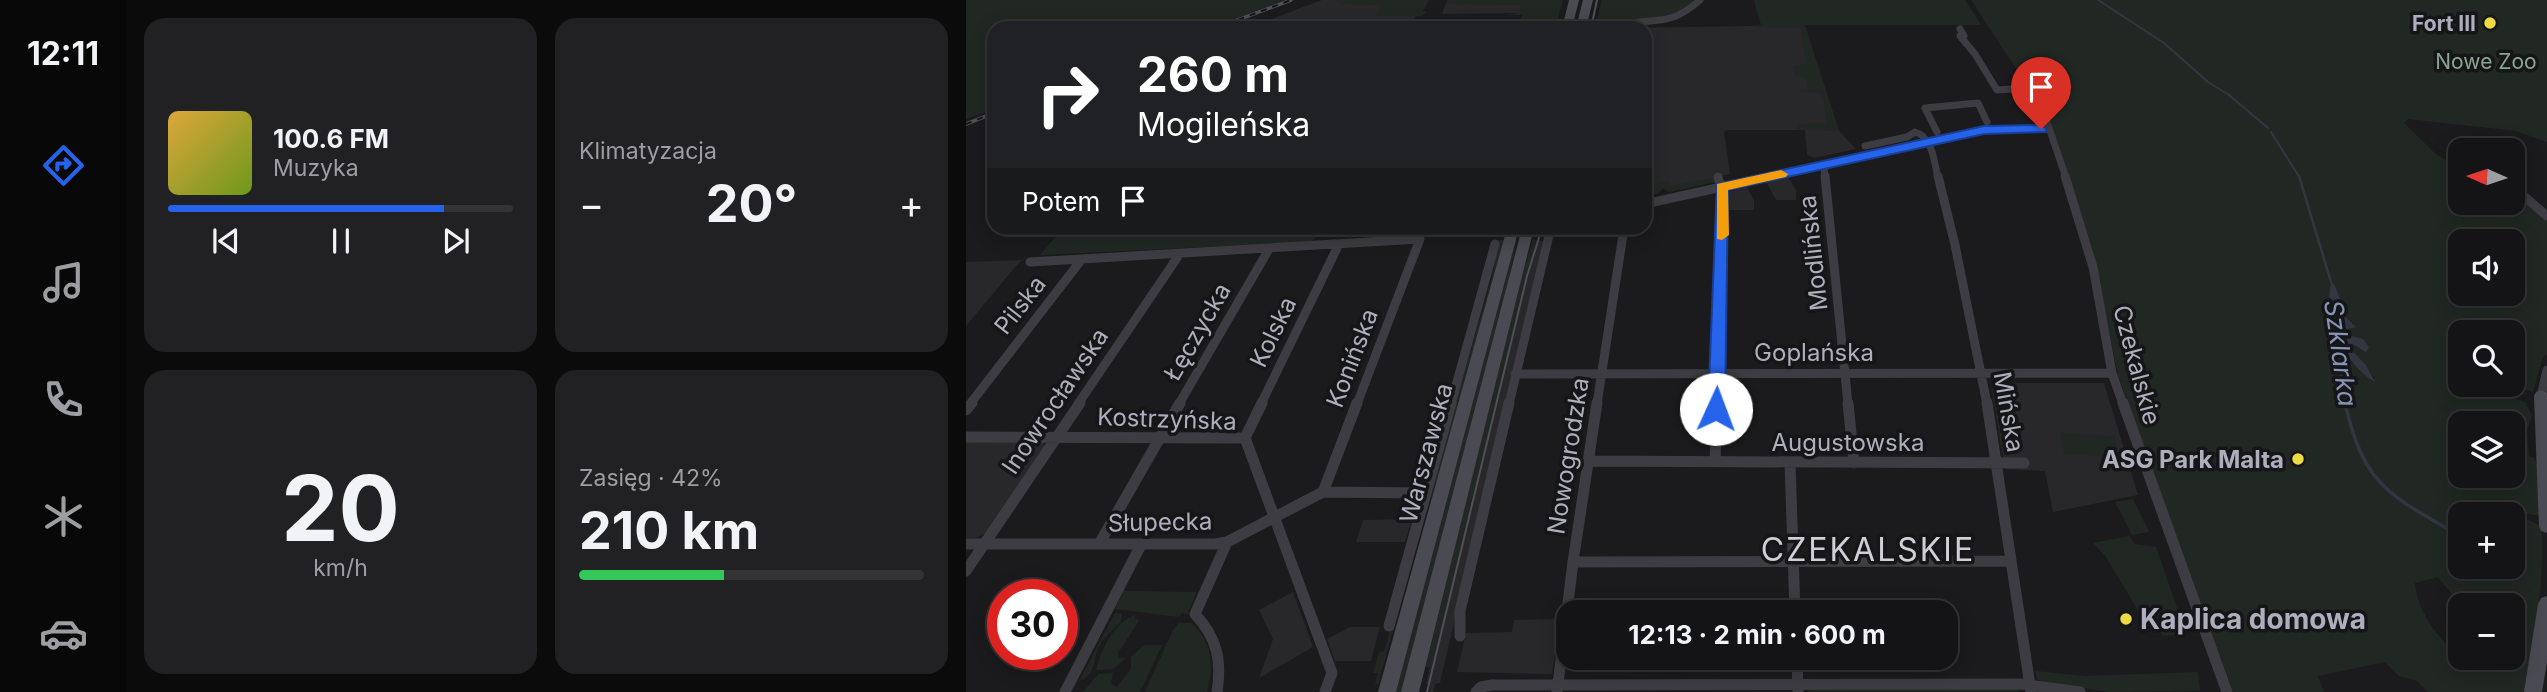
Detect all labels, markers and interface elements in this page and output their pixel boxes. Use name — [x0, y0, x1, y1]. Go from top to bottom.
place label: Fort III — [2412, 11, 2476, 36]
marker: Fort III — [2482, 15, 2498, 31]
text: 12:11 — [27, 34, 99, 73]
text: 260 m — [1137, 45, 1289, 104]
icon: right — [1022, 49, 1113, 140]
park label: Nowe Zoo — [2435, 49, 2537, 74]
pin — [2011, 57, 2071, 129]
icon: arrive — [2022, 68, 2060, 106]
text: Mogileńska — [1137, 105, 1310, 144]
text: 100.6 FM — [273, 123, 389, 154]
text: Klimatyzacja — [579, 137, 717, 165]
north arrow — [2448, 138, 2525, 215]
map controls — [2448, 138, 2525, 670]
icon: directions — [39, 141, 88, 190]
text: Muzyka — [273, 154, 359, 182]
text: 20° — [706, 172, 797, 235]
text: − — [579, 181, 604, 227]
text: + — [899, 181, 924, 227]
icon: arrive — [1114, 182, 1152, 220]
text: Potem — [1022, 186, 1100, 217]
street label: Modlińska — [1793, 194, 1833, 312]
icon: previous — [207, 222, 245, 260]
icon: pause — [322, 222, 360, 260]
icon: next — [437, 222, 475, 260]
button: sound — [2448, 229, 2525, 306]
icon: music — [39, 258, 88, 307]
street label: Pilska — [988, 270, 1052, 340]
street label: Łęczycka — [1157, 278, 1237, 386]
street label: Kolska — [1244, 292, 1302, 372]
water label: Szklarka — [2318, 298, 2364, 408]
street label: Czekalskie — [2107, 302, 2167, 428]
street label: Konińska — [1320, 305, 1384, 411]
button: search — [2448, 320, 2525, 397]
street label: Inowrocławska — [996, 323, 1114, 479]
street label: Goplańska — [1754, 338, 1874, 367]
street label: Mińska — [1988, 370, 2030, 454]
position arrow — [1679, 372, 1753, 446]
icon: phone — [39, 375, 88, 424]
street label: Nowogrodzka — [1541, 376, 1595, 536]
street label: Warszawska — [1393, 380, 1459, 526]
street label: Kostrzyńska — [1097, 402, 1237, 436]
button: layers — [2448, 411, 2525, 488]
street label: Augustowska — [1772, 428, 1924, 457]
place label: ASG Park Malta — [2102, 445, 2284, 474]
marker: ASG Park Malta — [2290, 451, 2306, 467]
text: 20 — [281, 453, 400, 563]
text: Zasięg · 42% — [579, 464, 723, 492]
icon: climate — [39, 492, 88, 541]
text: 210 km — [579, 499, 759, 562]
button: + — [2448, 502, 2525, 579]
street label: Słupecka — [1108, 507, 1212, 537]
district label: CZEKALSKIE — [1761, 530, 1975, 569]
text: km/h — [313, 554, 368, 582]
speed limit sign: 30 — [987, 579, 1078, 670]
button: − — [2448, 593, 2525, 670]
place label: Kaplica domowa — [2140, 602, 2366, 636]
icon: car — [39, 609, 88, 658]
marker: Kaplica domowa — [2118, 611, 2134, 627]
text: 12:13 · 2 min · 600 m — [1628, 619, 1886, 650]

